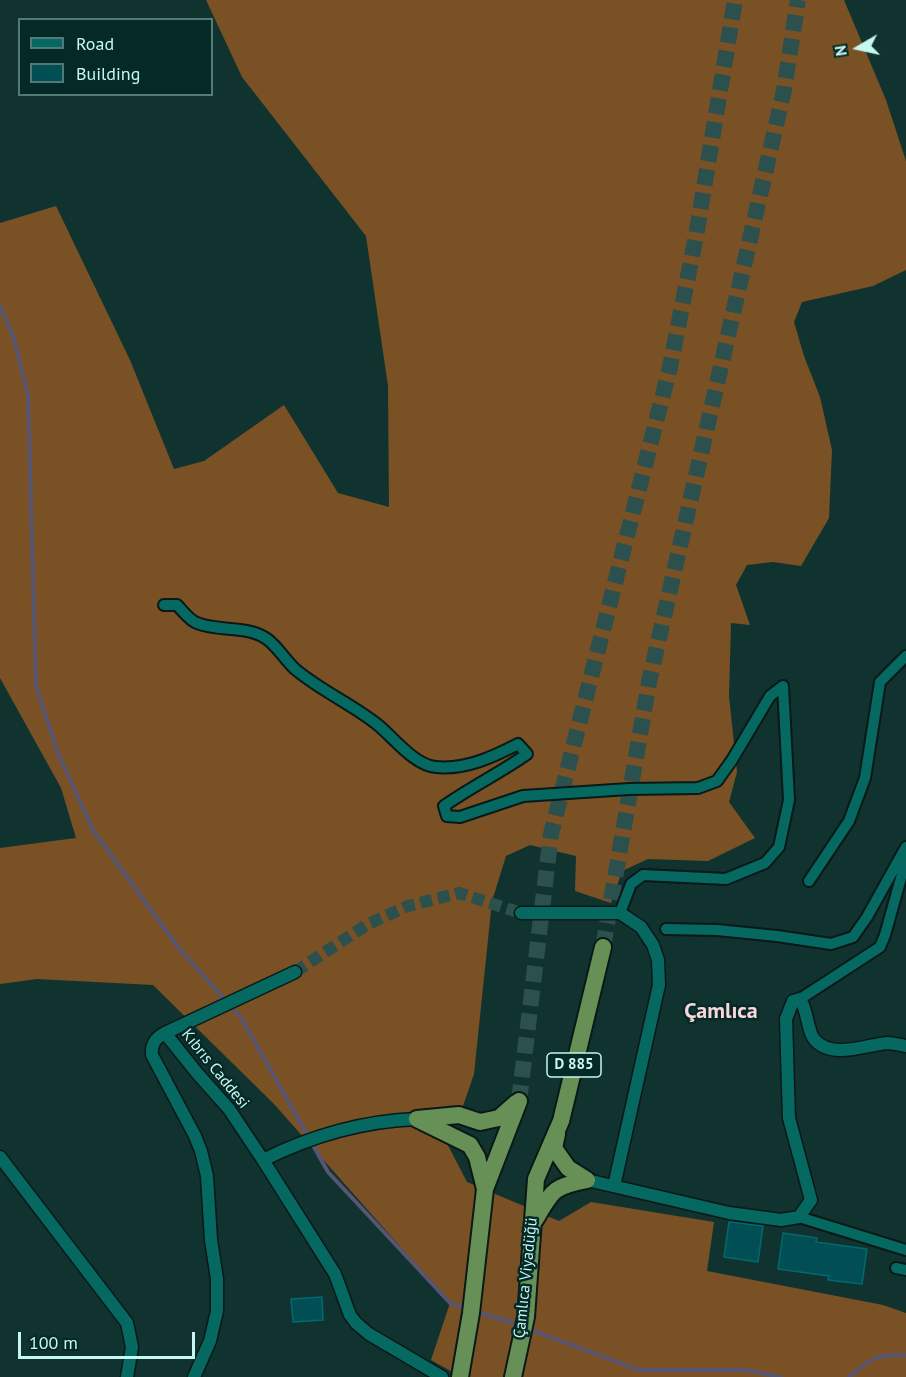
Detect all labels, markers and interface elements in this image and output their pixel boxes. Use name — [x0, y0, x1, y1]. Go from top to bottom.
legend — [18, 18, 213, 96]
north arrow — [828, 18, 888, 78]
text: Road — [76, 32, 114, 55]
text: N — [830, 44, 851, 58]
text: Building — [76, 62, 140, 85]
district label: Çamlıca — [684, 999, 758, 1025]
street label: Kıbrıs Caddesi — [177, 1025, 253, 1113]
road number: D 885 — [547, 1053, 601, 1077]
street label: Çamlıca Viyadüğü — [510, 1217, 542, 1339]
scale bar — [21, 1320, 198, 1358]
text: 100 m — [29, 1331, 78, 1354]

